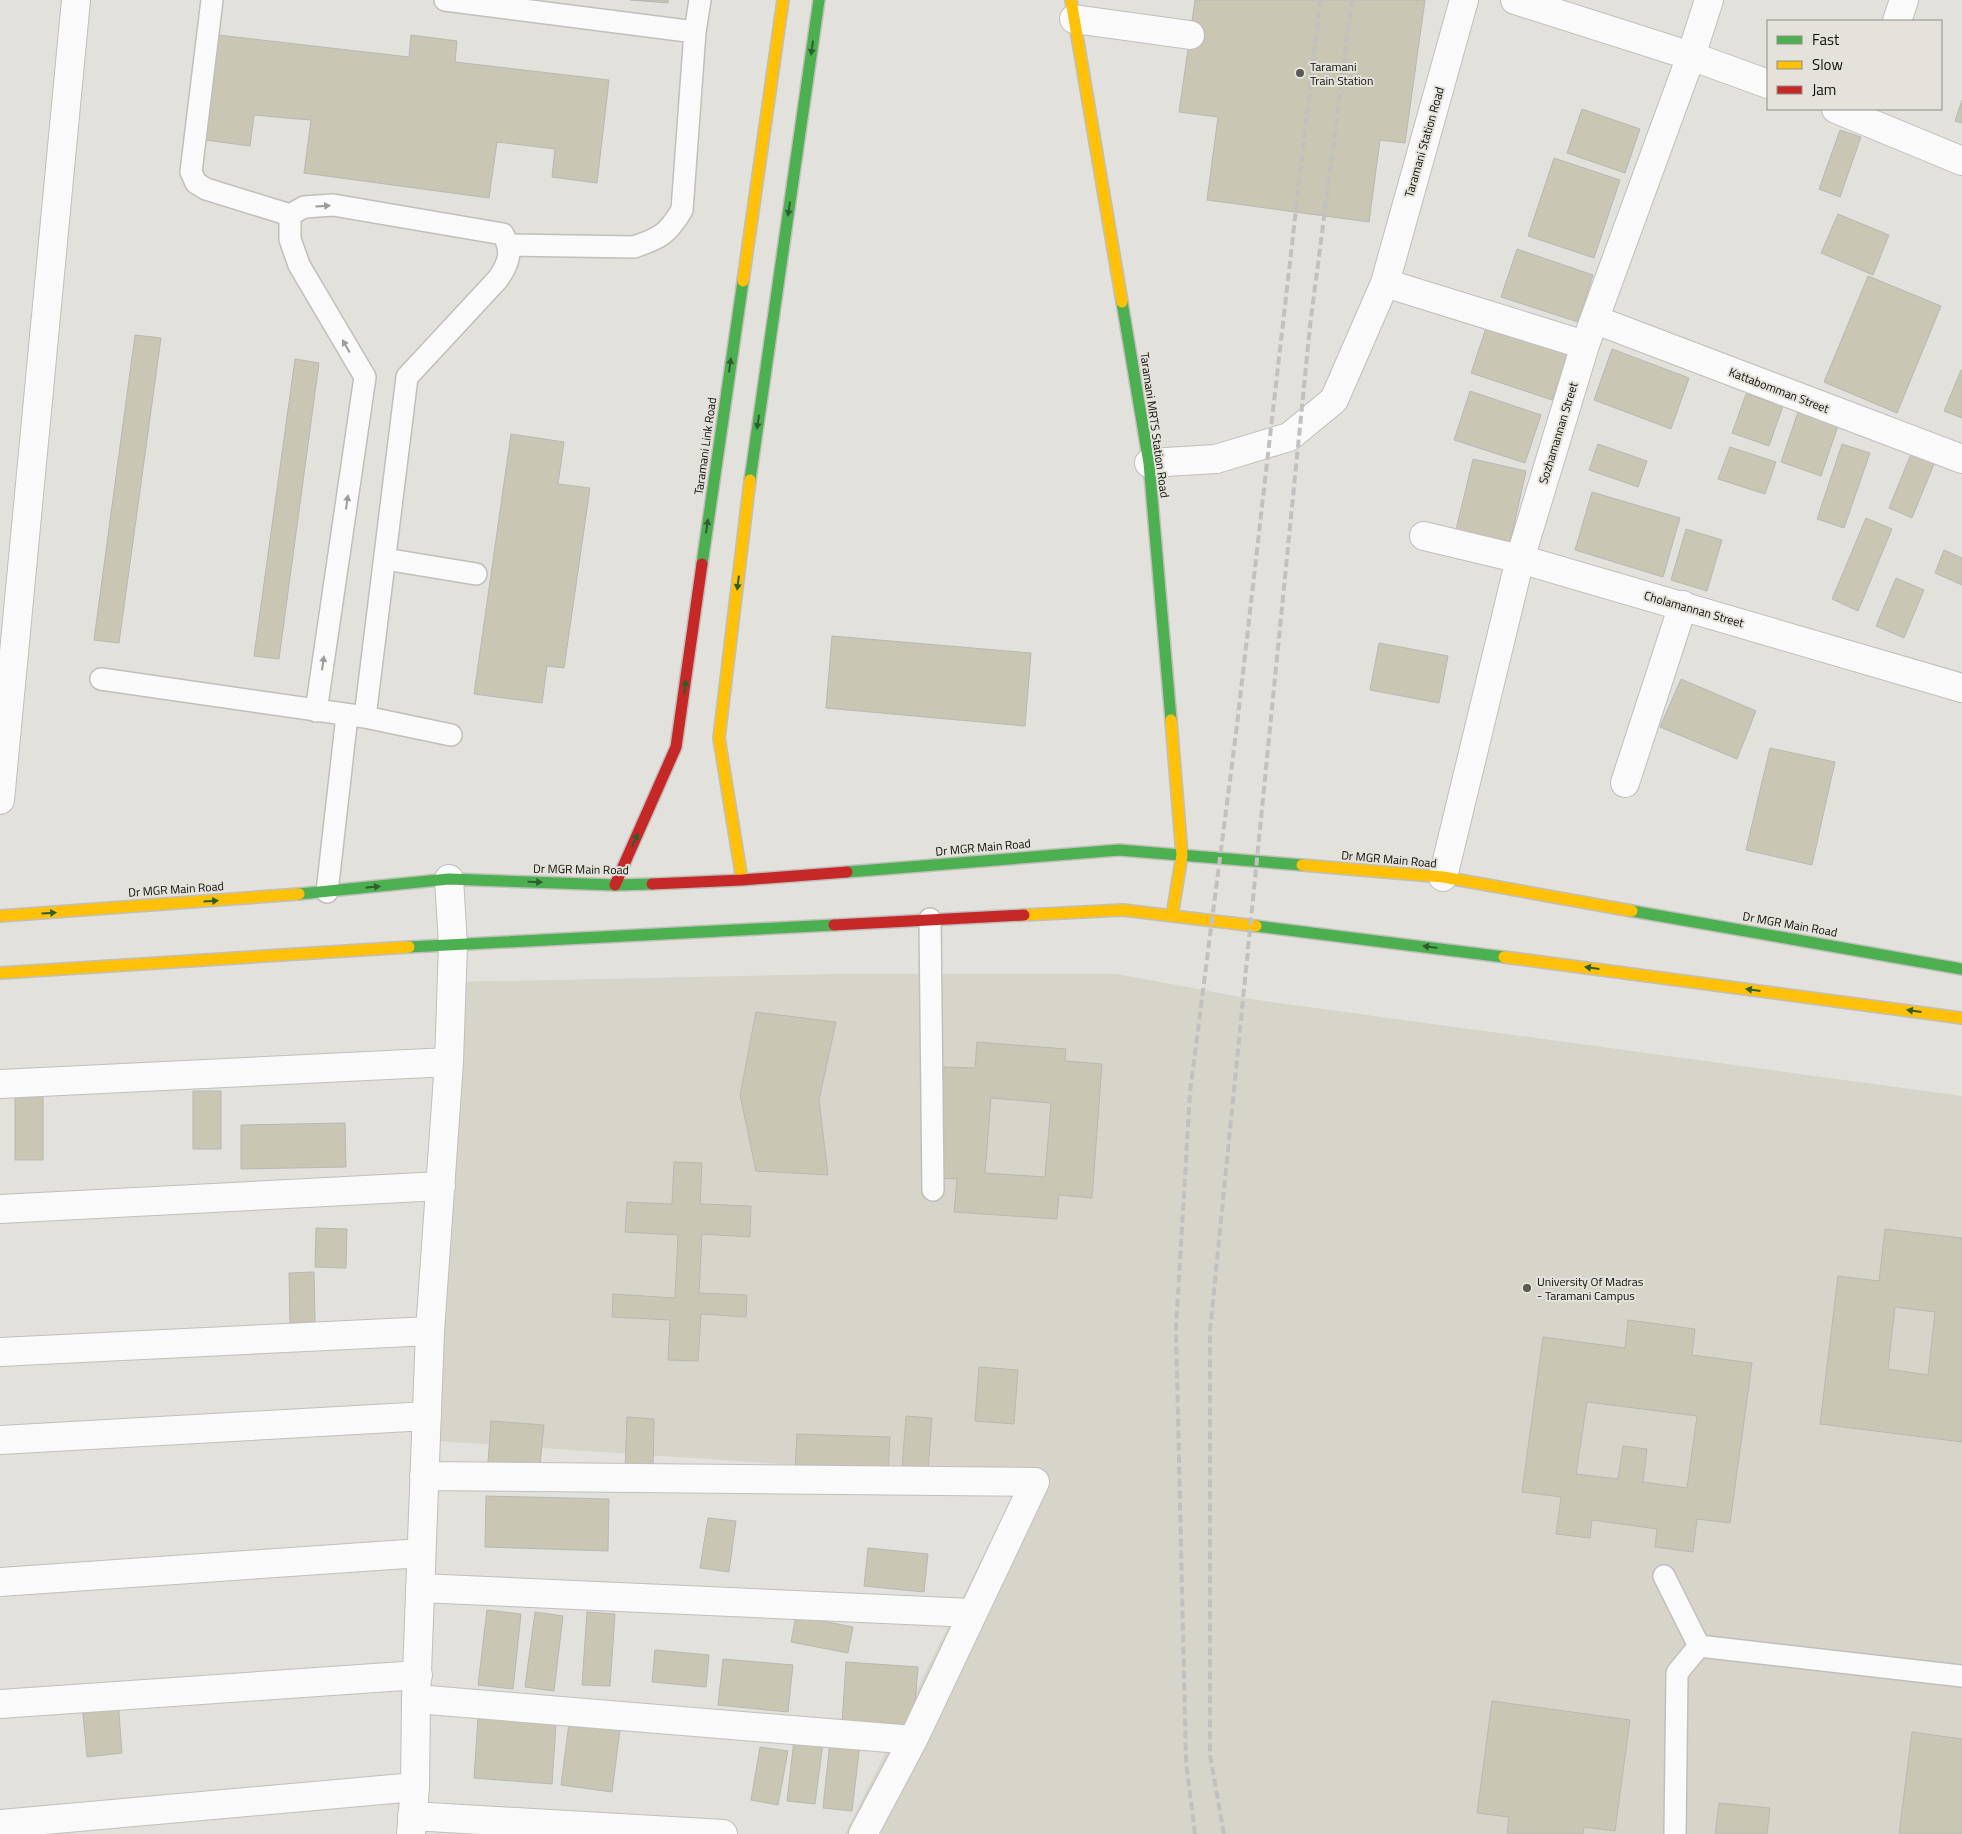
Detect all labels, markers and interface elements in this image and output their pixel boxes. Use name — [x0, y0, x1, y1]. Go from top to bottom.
legend — [1767, 20, 1942, 110]
text: Fast — [1812, 28, 1840, 51]
one-way arrow — [808, 41, 816, 57]
text: Slow — [1812, 53, 1843, 76]
place label: Taramani Train Station — [1310, 57, 1373, 90]
marker: Taramani Train Station — [1294, 67, 1306, 79]
text: Jam — [1812, 78, 1836, 101]
street label: Taramani Station Road — [1399, 85, 1449, 199]
one-way arrow — [315, 201, 331, 209]
one-way arrow — [785, 201, 793, 217]
one-way arrow — [342, 339, 351, 352]
street label: Taramani MRTS Station Road — [1135, 351, 1175, 499]
one-way arrow — [727, 357, 735, 373]
street label: Kattabomman Street — [1726, 362, 1833, 418]
street label: Sozhamannan Street — [1533, 379, 1583, 486]
street label: Taramani Link Road — [689, 396, 721, 496]
one-way arrow — [754, 414, 762, 430]
one-way arrow — [343, 493, 351, 509]
one-way arrow — [704, 518, 712, 534]
one-way arrow — [734, 575, 742, 591]
street label: Cholamannan Street — [1642, 586, 1747, 633]
one-way arrow — [320, 654, 328, 670]
one-way arrow — [681, 679, 689, 695]
one-way arrow — [631, 833, 639, 847]
street label: Dr MGR Main Road — [934, 833, 1032, 861]
street label: Dr MGR Main Road — [1340, 845, 1438, 873]
street label: Dr MGR Main Road — [533, 859, 629, 879]
street label: Dr MGR Main Road — [128, 876, 224, 902]
one-way arrow — [527, 878, 543, 886]
one-way arrow — [365, 883, 381, 891]
one-way arrow — [203, 896, 219, 904]
street label: Dr MGR Main Road — [1741, 906, 1839, 942]
one-way arrow — [41, 908, 57, 916]
one-way arrow — [1422, 943, 1438, 951]
one-way arrow — [1583, 964, 1599, 972]
one-way arrow — [1744, 986, 1760, 994]
one-way arrow — [1905, 1007, 1921, 1015]
place label: University Of Madras - Taramani Campus — [1537, 1272, 1644, 1305]
marker: University Of Madras - Taramani Campus — [1521, 1282, 1533, 1294]

